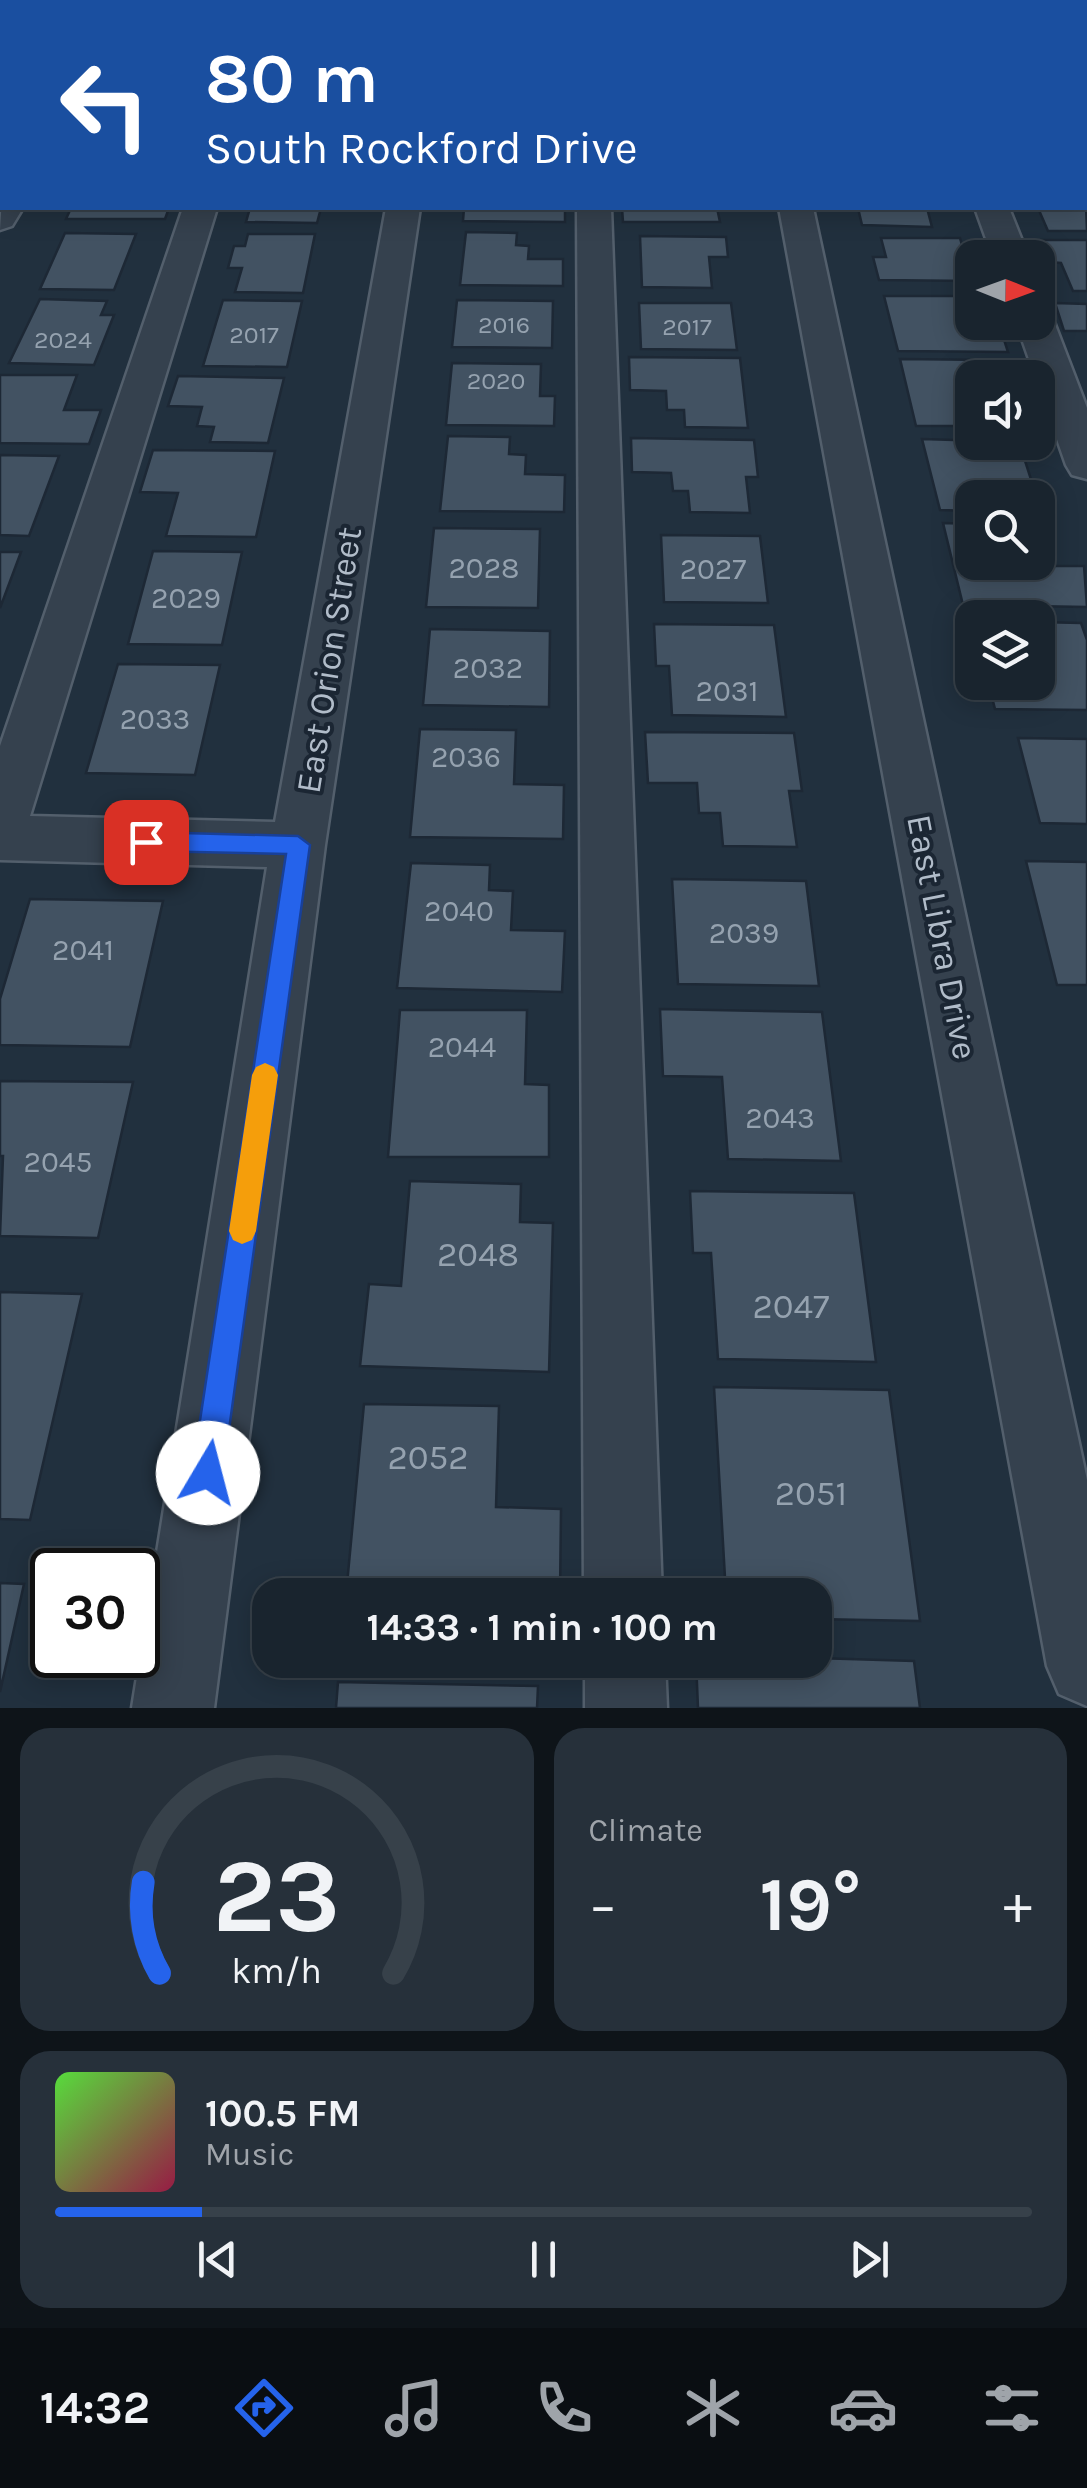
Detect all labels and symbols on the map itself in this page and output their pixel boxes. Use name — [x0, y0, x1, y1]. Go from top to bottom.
north arrow — [955, 240, 1055, 340]
house number: 2016 — [478, 310, 530, 339]
house number: 2017 — [662, 312, 712, 341]
house number: 2017 — [229, 320, 279, 349]
house number: 2024 — [34, 325, 92, 354]
house number: 2020 — [467, 366, 525, 395]
street label: East Orion Street — [288, 524, 370, 796]
house number: 2028 — [448, 550, 520, 586]
house number: 2027 — [680, 551, 746, 587]
house number: 2029 — [151, 580, 221, 616]
house number: 2032 — [453, 650, 523, 686]
house number: 2031 — [696, 673, 758, 709]
house number: 2033 — [120, 701, 190, 737]
house number: 2036 — [431, 739, 501, 775]
pin — [104, 800, 189, 885]
street label: East Libra Drive — [898, 811, 986, 1063]
house number: 2040 — [424, 893, 494, 929]
house number: 2039 — [709, 915, 779, 951]
house number: 2041 — [52, 932, 114, 968]
house number: 2044 — [428, 1029, 497, 1065]
house number: 2043 — [745, 1100, 815, 1136]
house number: 2045 — [24, 1144, 92, 1180]
house number: 2048 — [437, 1234, 519, 1275]
house number: 2047 — [752, 1286, 830, 1327]
position arrow — [156, 1421, 260, 1525]
house number: 2052 — [387, 1437, 469, 1478]
house number: 2051 — [775, 1473, 847, 1514]
speed limit sign: 30 — [30, 1548, 160, 1678]

